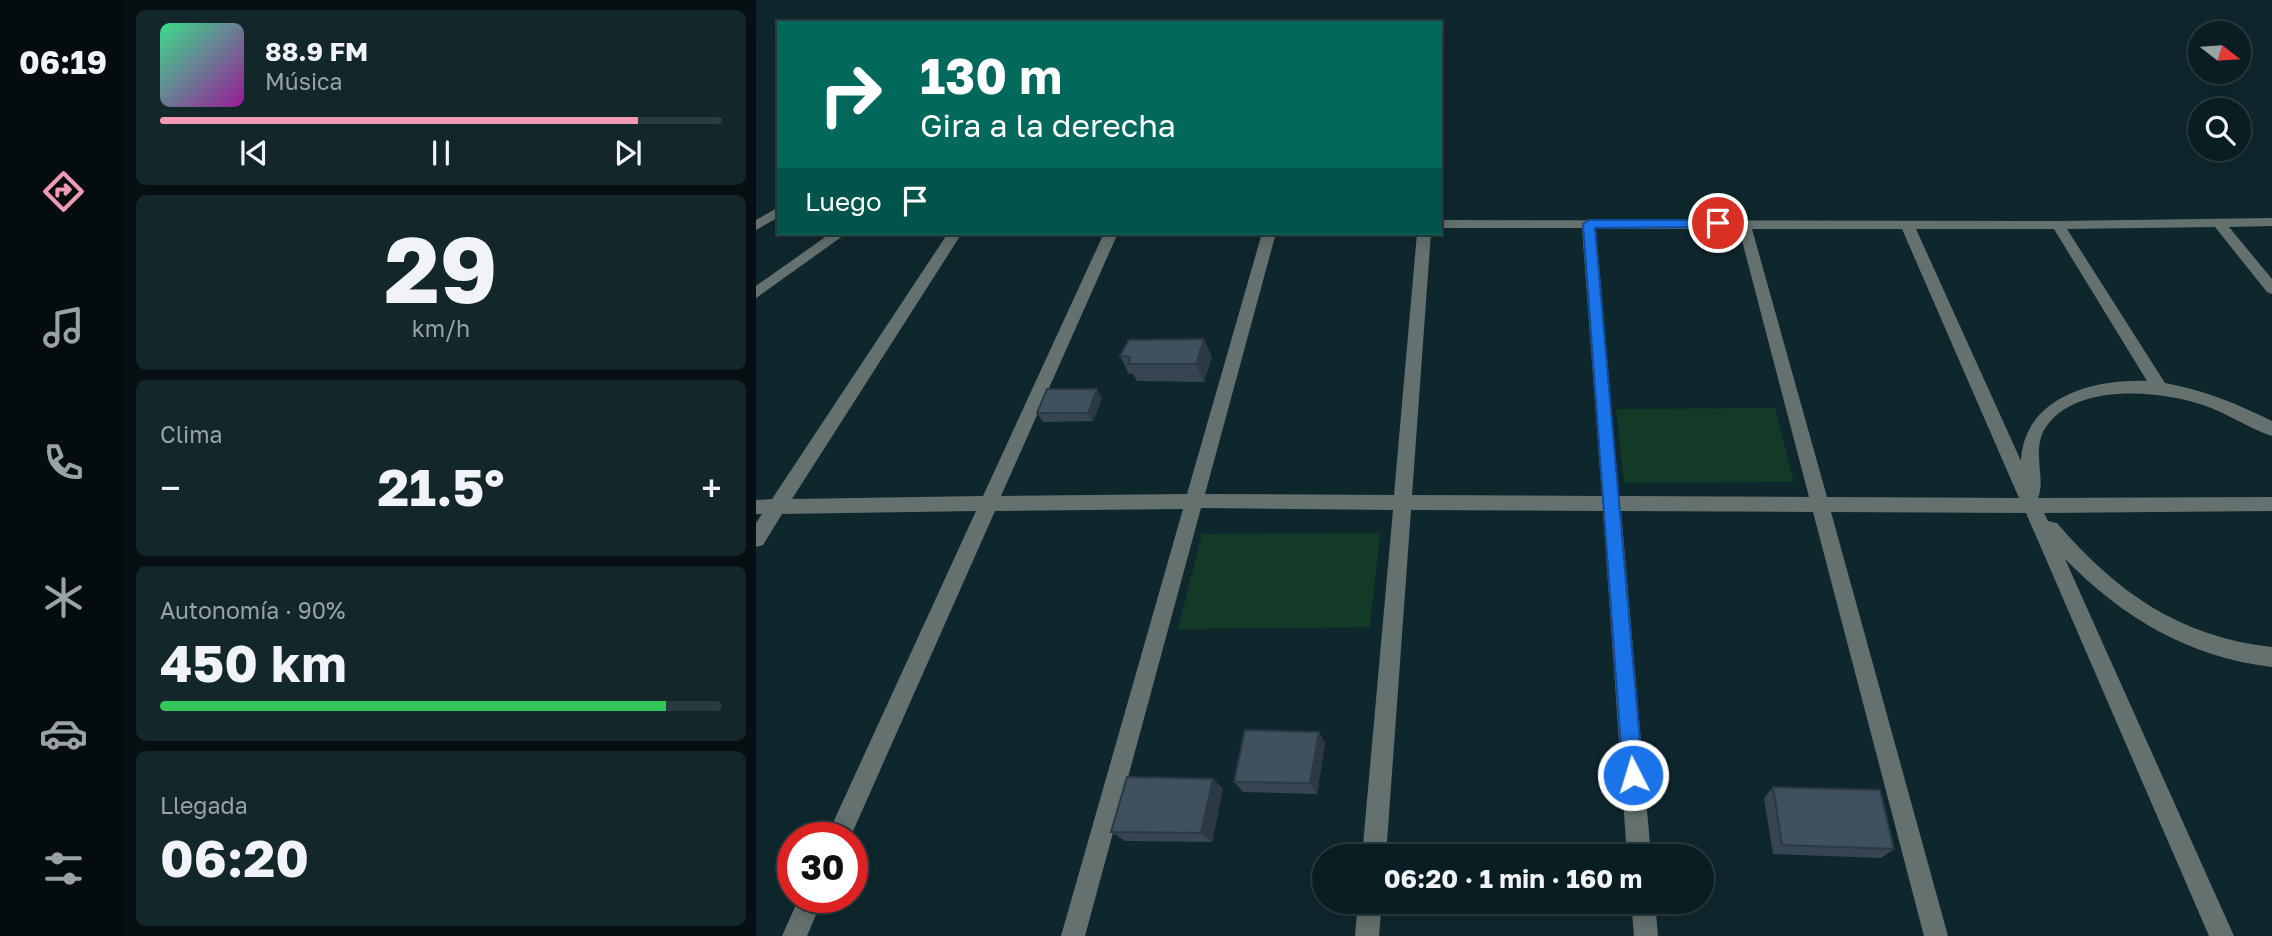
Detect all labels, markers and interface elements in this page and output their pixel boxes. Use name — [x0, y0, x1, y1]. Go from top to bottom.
north arrow — [2188, 21, 2250, 84]
map controls — [2188, 21, 2251, 161]
text: 88.9 FM — [265, 36, 368, 67]
text: 06:19 — [19, 43, 107, 81]
text: 130 m — [920, 46, 1062, 105]
icon: right — [805, 49, 896, 140]
text: Música — [265, 67, 343, 95]
button: search — [2188, 98, 2251, 161]
text: Gira a la derecha — [920, 106, 1176, 144]
icon: previous — [235, 134, 273, 172]
icon: pause — [422, 134, 460, 172]
icon: next — [609, 134, 647, 172]
icon: directions — [39, 167, 88, 216]
icon: arrive — [896, 182, 934, 220]
text: Luego — [805, 186, 882, 217]
pin — [1688, 193, 1748, 253]
icon: arrive — [1699, 204, 1737, 242]
text: 29 — [384, 214, 498, 323]
icon: music — [39, 303, 88, 352]
text: km/h — [412, 314, 470, 342]
text: Clima — [160, 420, 223, 448]
icon: phone — [39, 438, 88, 487]
text: 21.5° — [377, 455, 505, 517]
text: − — [160, 465, 181, 510]
text: + — [701, 465, 722, 510]
icon: climate — [39, 573, 88, 622]
text: Autonomía · 90% — [160, 596, 345, 624]
text: 450 km — [160, 631, 347, 693]
icon: car — [39, 709, 88, 758]
position arrow — [1596, 738, 1670, 812]
text: Llegada — [160, 791, 248, 819]
speed limit sign: 30 — [777, 822, 868, 913]
text: 06:20 — [160, 826, 309, 888]
icon: filters — [39, 844, 88, 893]
text: 06:20 · 1 min · 160 m — [1384, 863, 1642, 894]

